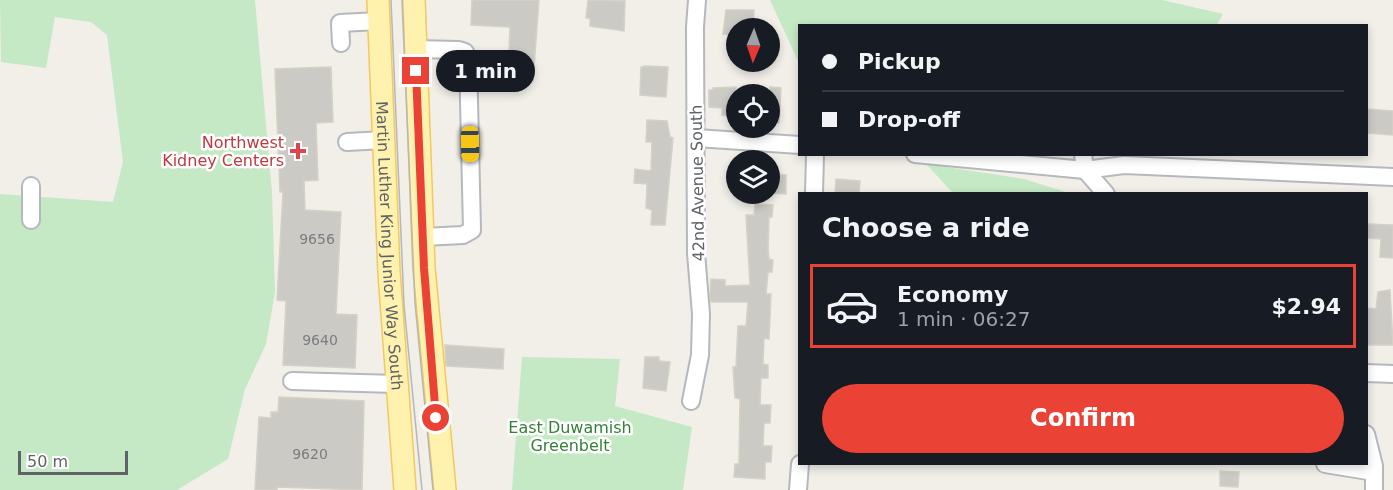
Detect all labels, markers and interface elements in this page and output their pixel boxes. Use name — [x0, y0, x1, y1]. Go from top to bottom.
north arrow — [726, 18, 780, 72]
map controls — [726, 18, 780, 204]
text: Pickup — [858, 49, 941, 74]
callout: 1 min — [437, 50, 536, 92]
route end — [402, 57, 429, 84]
text: 1 min — [454, 59, 517, 83]
button: locate — [726, 84, 780, 138]
street label: Martin Luther King Junior Way South — [372, 101, 407, 391]
street label: 42nd Avenue South — [687, 104, 708, 262]
text: Drop-off — [858, 107, 960, 132]
car — [461, 126, 479, 162]
place label: Northwest Kidney Centers — [162, 133, 284, 170]
marker: Northwest Kidney Centers — [289, 142, 307, 160]
button: layers — [726, 150, 780, 204]
text: Choose a ride — [822, 212, 1030, 243]
house number: 9656 — [299, 231, 335, 247]
icon: car — [825, 279, 879, 333]
text: Economy — [897, 282, 1008, 307]
text: $2.94 — [1271, 294, 1341, 319]
text: 1 min · 06:27 — [897, 307, 1031, 331]
house number: 9640 — [302, 332, 338, 348]
button: Confirm — [822, 384, 1344, 453]
route start — [422, 404, 449, 431]
park label: East Duwamish Greenbelt — [508, 418, 632, 455]
house number: 9620 — [292, 446, 328, 462]
scale bar — [18, 448, 128, 476]
text: 50 m — [27, 452, 68, 471]

